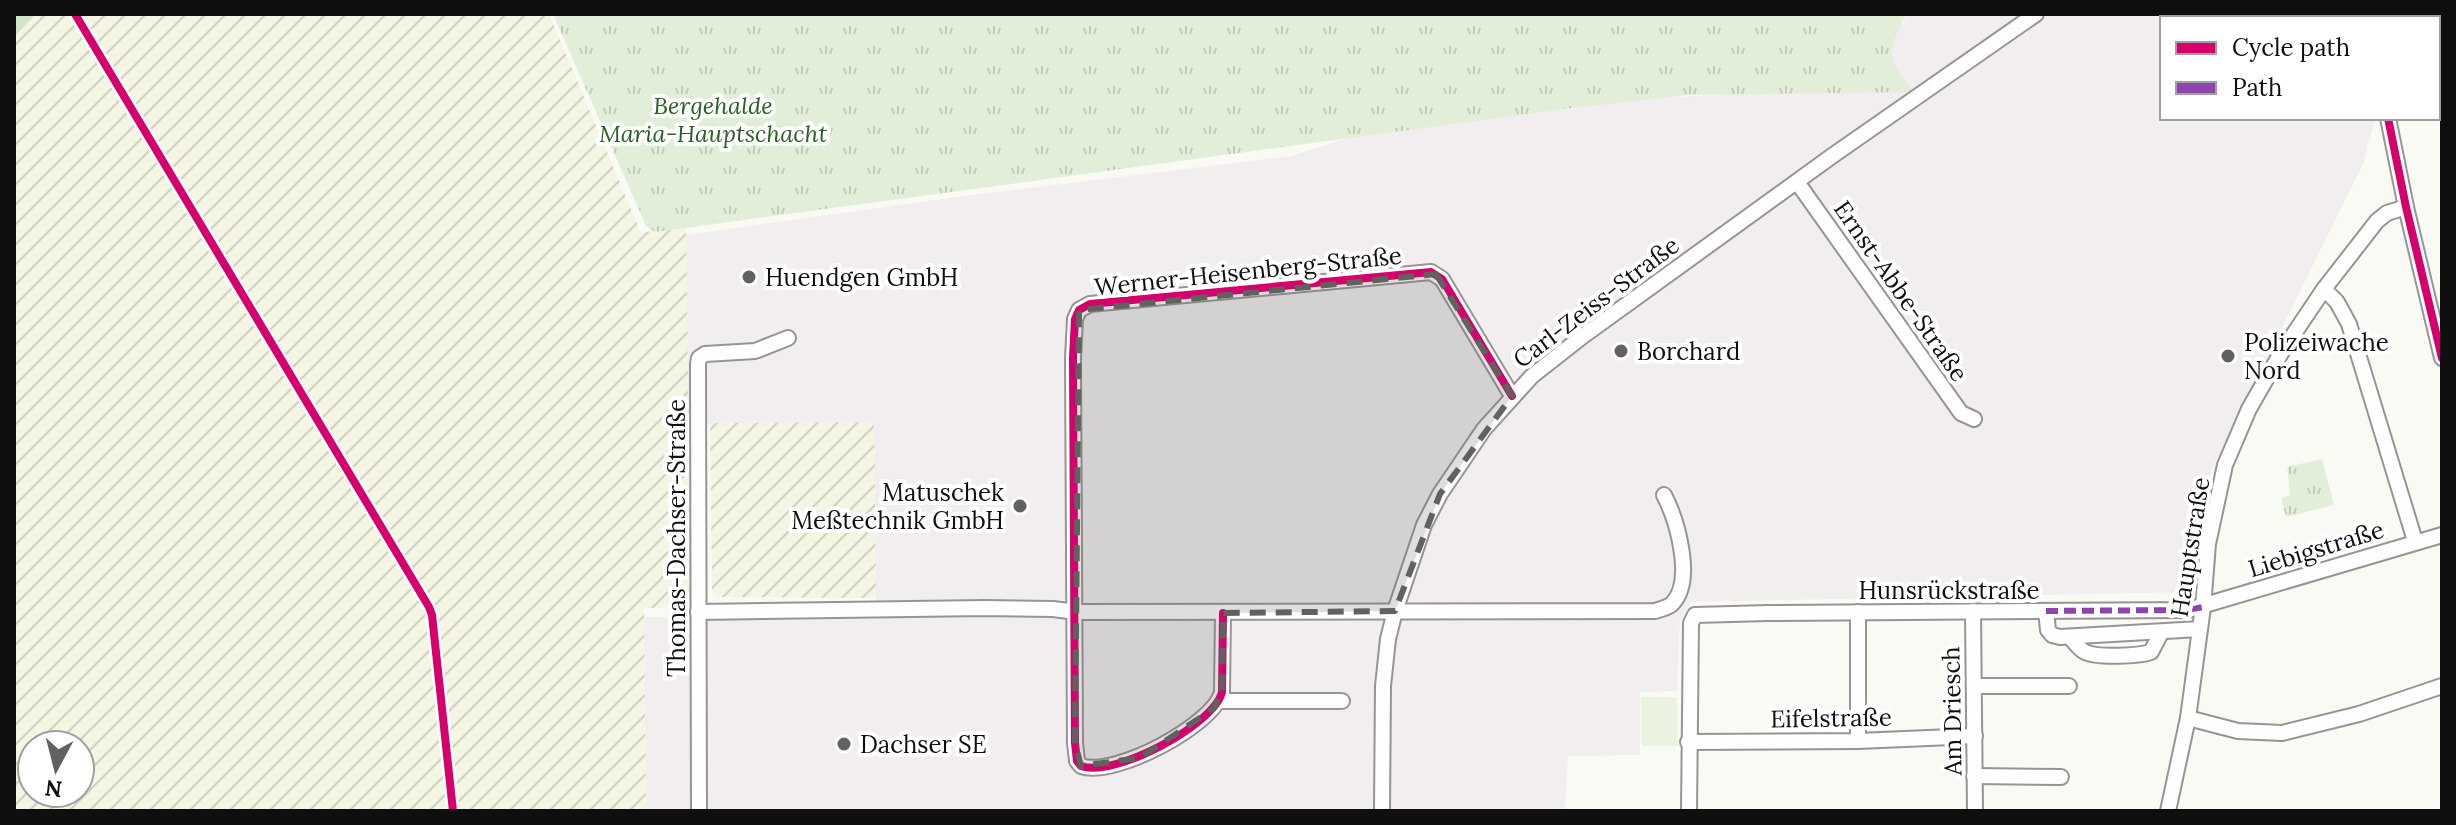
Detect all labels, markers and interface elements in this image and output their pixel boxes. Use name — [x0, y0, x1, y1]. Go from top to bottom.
legend — [2160, 16, 2440, 120]
text: Cycle path — [2232, 32, 2350, 63]
text: Path — [2232, 72, 2282, 103]
park label: Bergehalde Maria-Hauptschacht — [599, 90, 827, 149]
street label: Ernst-Abbe-Straße — [1827, 195, 1975, 387]
street label: Carl-Zeiss-Straße — [1507, 230, 1685, 374]
street label: Werner-Heisenberg-Straße — [1093, 239, 1403, 303]
place label: Huendgen GmbH — [765, 262, 958, 293]
marker: Huendgen GmbH — [740, 268, 758, 286]
place label: Polizeiwache Nord — [2244, 327, 2389, 386]
place label: Borchard — [1637, 336, 1740, 367]
marker: Borchard — [1612, 342, 1630, 360]
marker: Polizeiwache Nord — [2219, 347, 2237, 365]
street label: Thomas-Dachser-Straße — [661, 399, 692, 677]
street label: Hauptstraße — [2164, 475, 2216, 619]
place label: Matuschek Meßtechnik GmbH — [791, 477, 1004, 536]
marker: Matuschek Meßtechnik GmbH — [1011, 497, 1029, 515]
street label: Liebigstraße — [2245, 514, 2387, 584]
street label: Hunsrückstraße — [1858, 575, 2040, 606]
street label: Am Driesch — [1935, 646, 1969, 777]
street label: Eifelstraße — [1770, 701, 1892, 735]
north arrow — [16, 729, 96, 809]
place label: Dachser SE — [860, 729, 987, 760]
marker: Dachser SE — [835, 735, 853, 753]
text: N — [43, 774, 64, 804]

